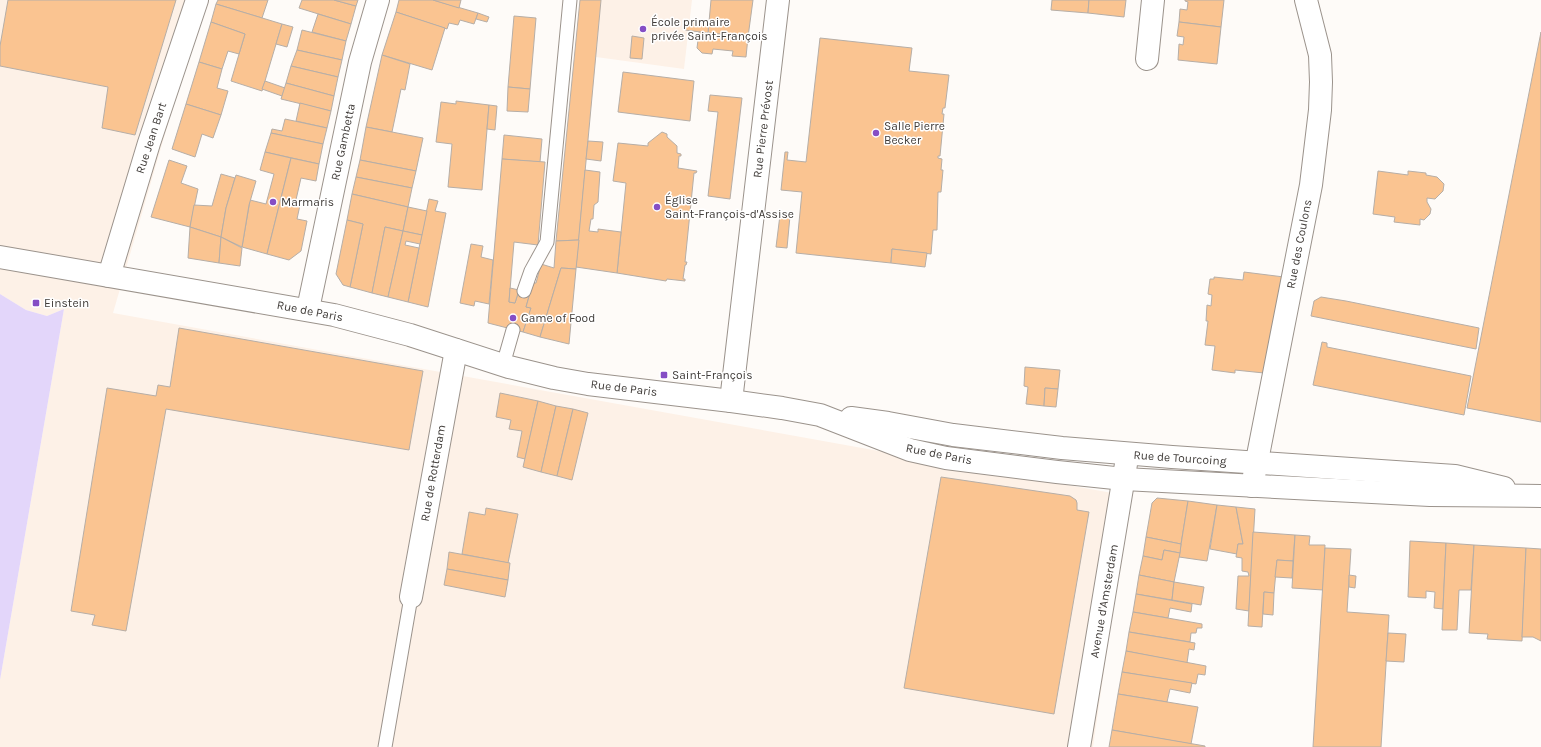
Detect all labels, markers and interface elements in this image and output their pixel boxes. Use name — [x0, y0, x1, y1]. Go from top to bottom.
place label: École primaire privée Saint-François — [651, 14, 768, 43]
marker: École primaire privée Saint-François — [638, 24, 648, 34]
street label: Rue Pierre Prévost — [750, 79, 776, 179]
street label: Rue Jean Bart — [133, 100, 169, 175]
street label: Rue Gambetta — [328, 102, 358, 182]
place label: Salle Pierre Becker — [884, 119, 945, 147]
marker: Salle Pierre Becker — [871, 128, 881, 138]
place label: Église Saint-François-d'Assise — [665, 192, 794, 221]
place label: Marmaris — [281, 195, 334, 209]
marker: Marmaris — [268, 197, 278, 207]
street label: Rue des Coulons — [1283, 198, 1315, 290]
marker: Église Saint-François-d'Assise — [652, 202, 662, 212]
place label: Einstein — [44, 296, 89, 310]
marker: Einstein — [31, 298, 41, 308]
street label: Rue de Paris — [276, 298, 344, 324]
place label: Game of Food — [521, 311, 595, 325]
marker: Game of Food — [508, 313, 518, 323]
place label: Saint-François — [672, 368, 752, 382]
marker: Saint-François — [659, 370, 669, 380]
street label: Rue de Paris — [590, 377, 658, 399]
street label: Rue de Rotterdam — [418, 423, 448, 523]
street label: Rue de Paris — [905, 441, 973, 467]
street label: Rue de Tourcoing — [1133, 448, 1227, 468]
street label: Avenue d'Amsterdam — [1087, 543, 1121, 659]

